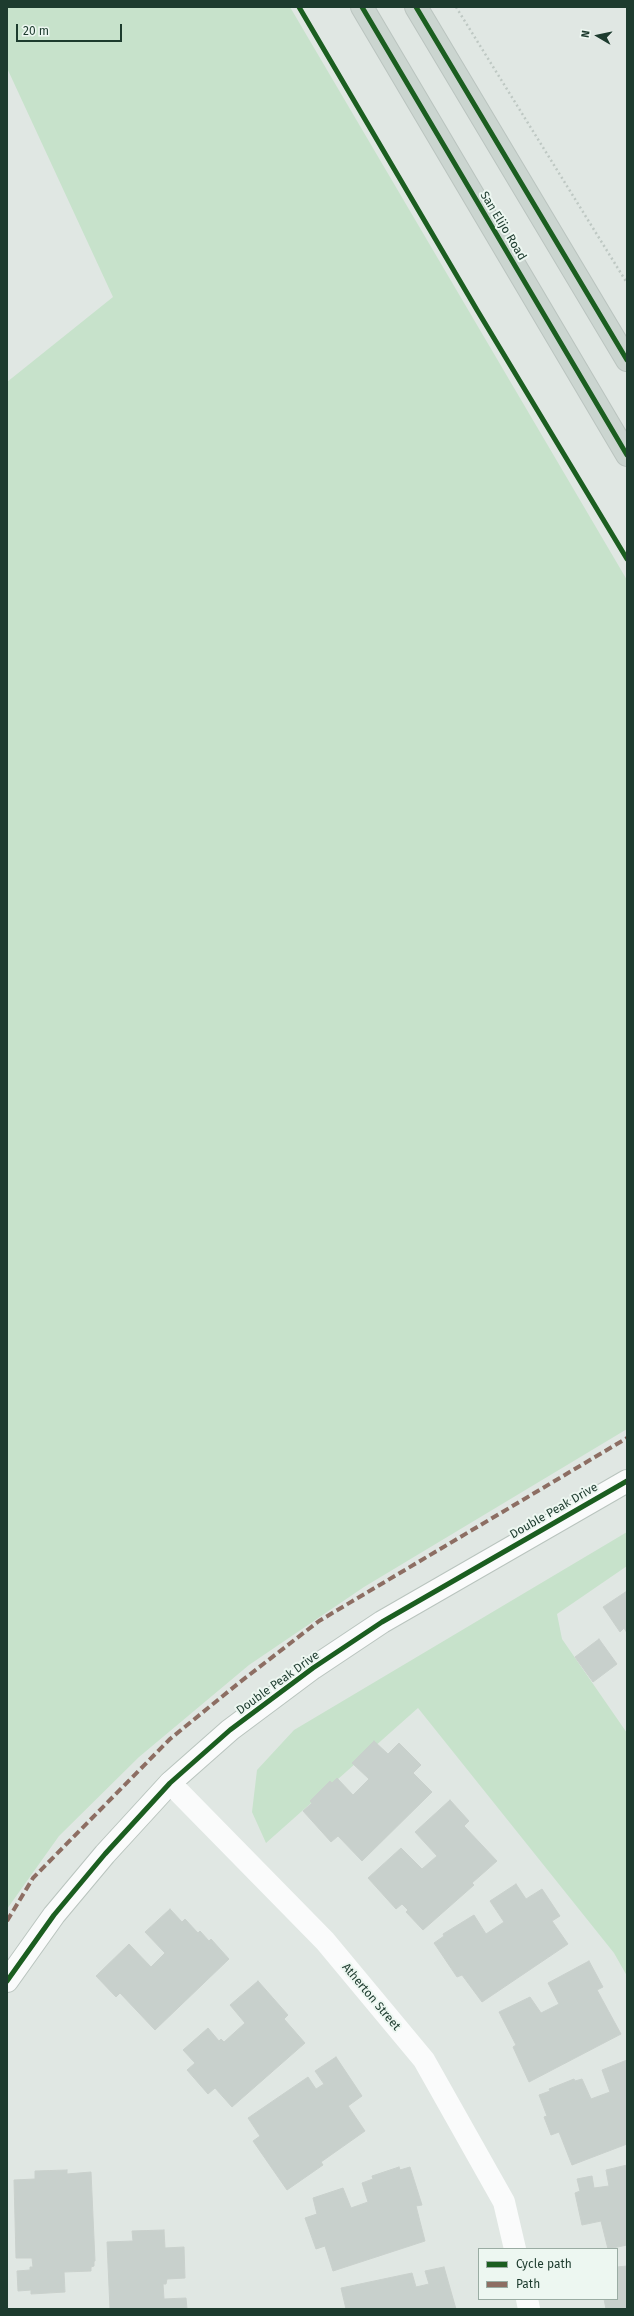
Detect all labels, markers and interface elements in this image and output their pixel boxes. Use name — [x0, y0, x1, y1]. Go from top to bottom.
scale bar — [18, 16, 124, 42]
north arrow — [578, 16, 618, 56]
text: 20 m — [23, 24, 49, 38]
text: N — [579, 29, 593, 39]
street label: San Elijo Road — [477, 189, 529, 263]
street label: Double Peak Drive — [508, 1480, 600, 1542]
street label: Double Peak Drive — [234, 1648, 322, 1718]
street label: Atherton Street — [339, 1960, 403, 2034]
legend — [478, 2248, 618, 2300]
text: Cycle path — [516, 2257, 572, 2271]
text: Path — [516, 2277, 540, 2291]

